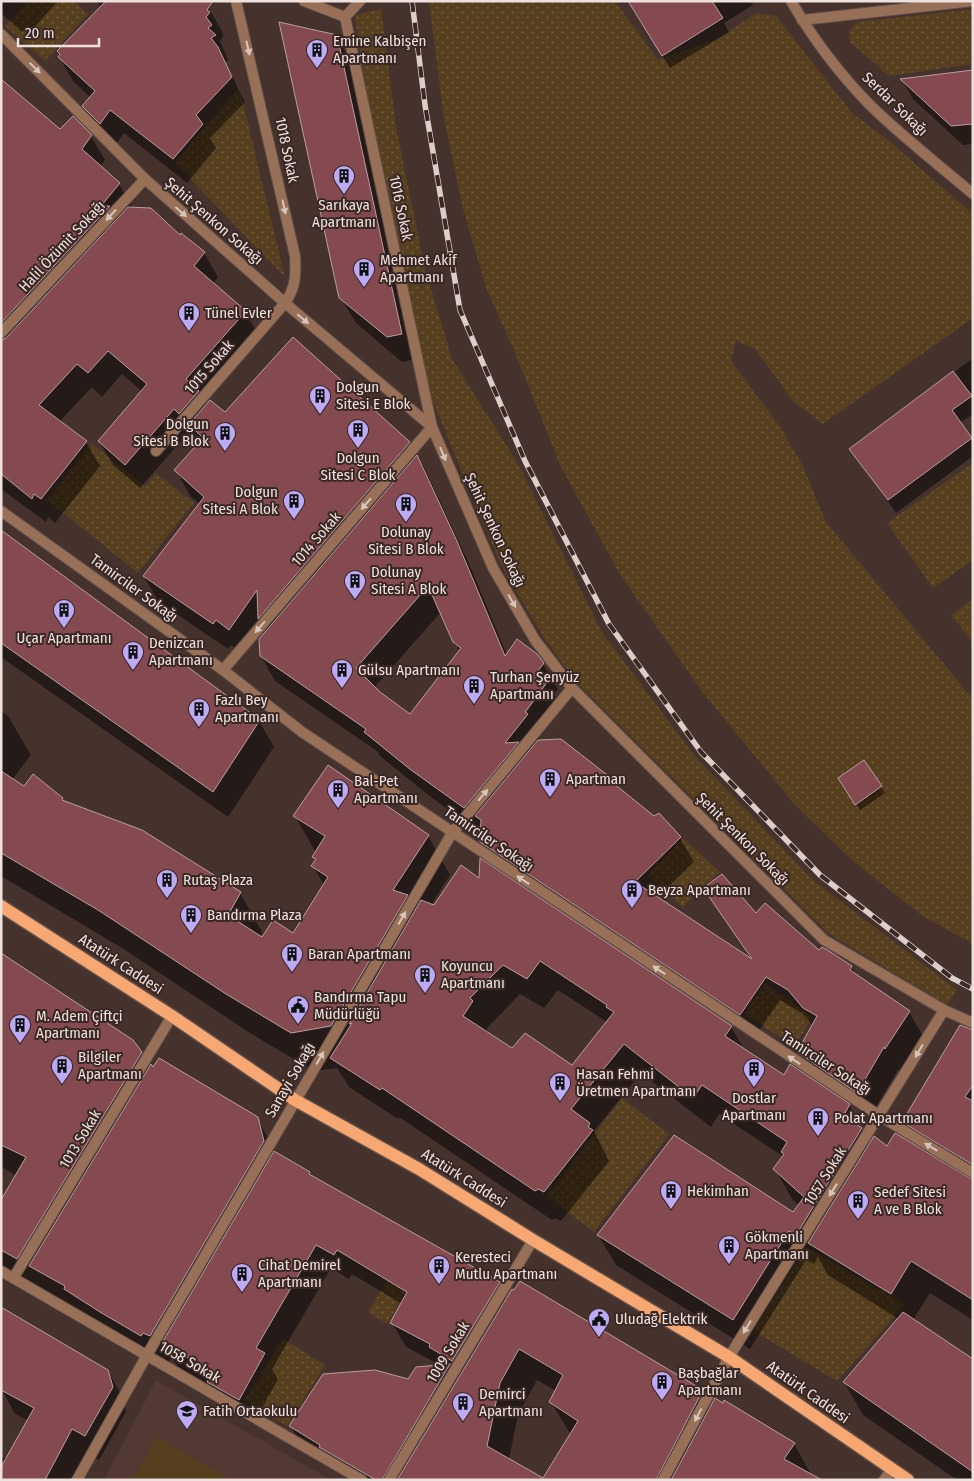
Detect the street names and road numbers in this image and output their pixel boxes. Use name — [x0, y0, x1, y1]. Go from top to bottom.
street label: Serdar Sokağı — [859, 68, 931, 140]
street label: 1018 Sokak — [271, 116, 303, 184]
street label: Şehit Şenkon Sokağı — [161, 174, 267, 268]
street label: 1016 Sokak — [385, 174, 417, 242]
street label: Halil Özümit Sokağı — [15, 197, 109, 295]
street label: 1015 Sokak — [181, 336, 237, 398]
street label: Şehit Şenkon Sokağı — [461, 470, 529, 590]
street label: 1014 Sokak — [287, 508, 345, 570]
street label: Tamirciler Sokağı — [87, 550, 181, 626]
street label: Şehit Şenkon Sokağı — [693, 789, 793, 889]
street label: Tamirciler Sokağı — [441, 802, 537, 876]
street label: Atatürk Caddesi — [75, 930, 167, 998]
street label: Tamirciler Sokağı — [777, 1027, 875, 1099]
street label: Sanayi Sokağı — [261, 1039, 319, 1121]
street label: 1013 Sokak — [55, 1106, 105, 1172]
street label: 1057 Sokak — [800, 1143, 850, 1209]
street label: Atatürk Caddesi — [418, 1145, 510, 1211]
street label: 1009 Sokak — [423, 1318, 473, 1386]
street label: 1058 Sokak — [156, 1337, 224, 1387]
street label: Atatürk Caddesi — [763, 1357, 853, 1427]

